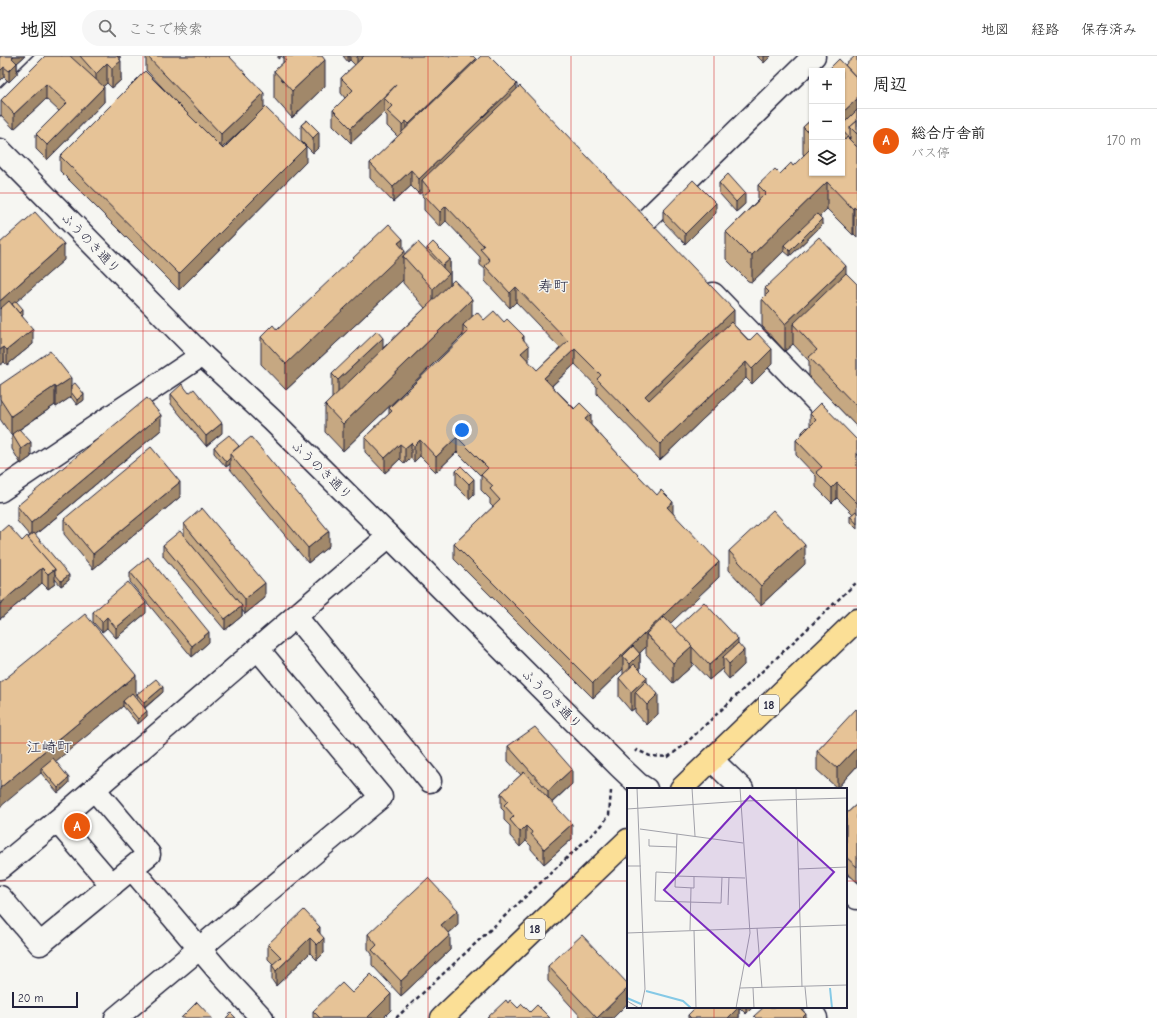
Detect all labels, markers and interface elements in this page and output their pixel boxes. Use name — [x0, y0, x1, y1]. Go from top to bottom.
search box — [82, 10, 362, 46]
icon: search — [96, 17, 118, 39]
text: 地図 — [20, 19, 58, 41]
text: ここで検索 — [128, 20, 203, 38]
text: 地図 — [981, 21, 1009, 38]
text: 経路 — [1031, 21, 1059, 38]
text: 保存済み — [1081, 21, 1137, 38]
map controls — [809, 68, 845, 176]
button: + — [809, 68, 845, 104]
text: 周辺 — [873, 75, 907, 94]
button: − — [809, 104, 845, 140]
text: 総合庁舎前 — [911, 124, 986, 142]
text: A — [882, 133, 890, 148]
text: 170 m — [1107, 133, 1141, 148]
button: layers — [809, 140, 845, 176]
text: バス停 — [911, 145, 950, 160]
street label: ふうのき通り — [59, 210, 123, 276]
district label: 寿町 — [538, 277, 569, 295]
your location — [452, 420, 472, 440]
street label: ふうのき通り — [289, 438, 355, 502]
street label: ふうのき通り — [519, 666, 585, 732]
road number: 18 — [759, 695, 779, 715]
district label: 江崎町 — [26, 738, 72, 756]
inset map — [627, 788, 847, 1008]
pin: A — [64, 811, 90, 841]
road number: 18 — [525, 919, 545, 939]
scale bar — [12, 990, 78, 1009]
text: 20 m — [18, 992, 43, 1005]

